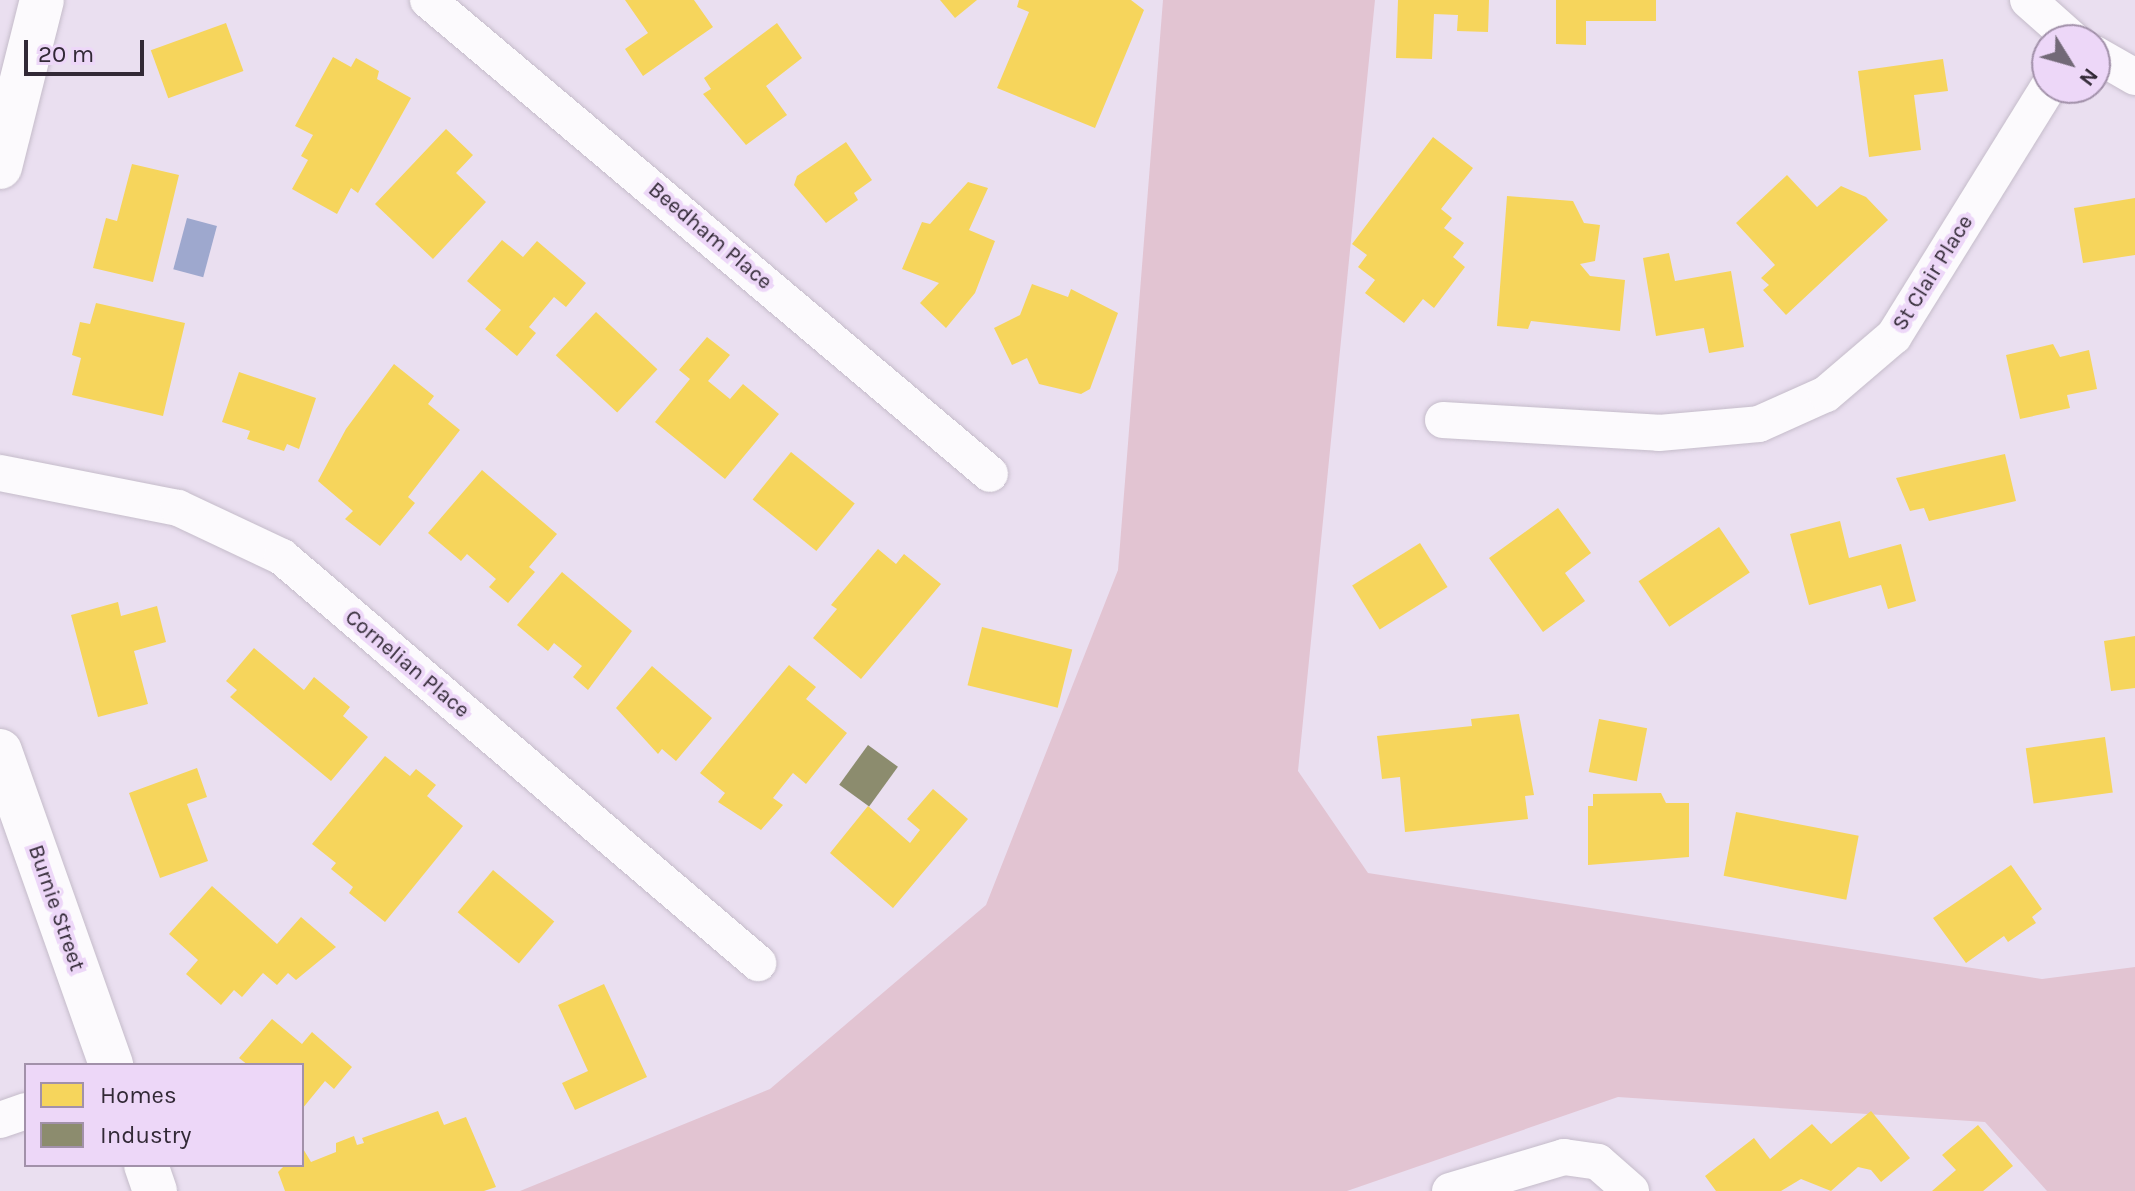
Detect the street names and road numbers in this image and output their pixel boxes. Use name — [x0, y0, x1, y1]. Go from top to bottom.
street label: Beedham Place — [643, 177, 777, 295]
street label: St Clair Place — [1887, 210, 1979, 336]
street label: Cornelian Place — [339, 604, 475, 724]
street label: Burnie Street — [22, 841, 90, 975]

